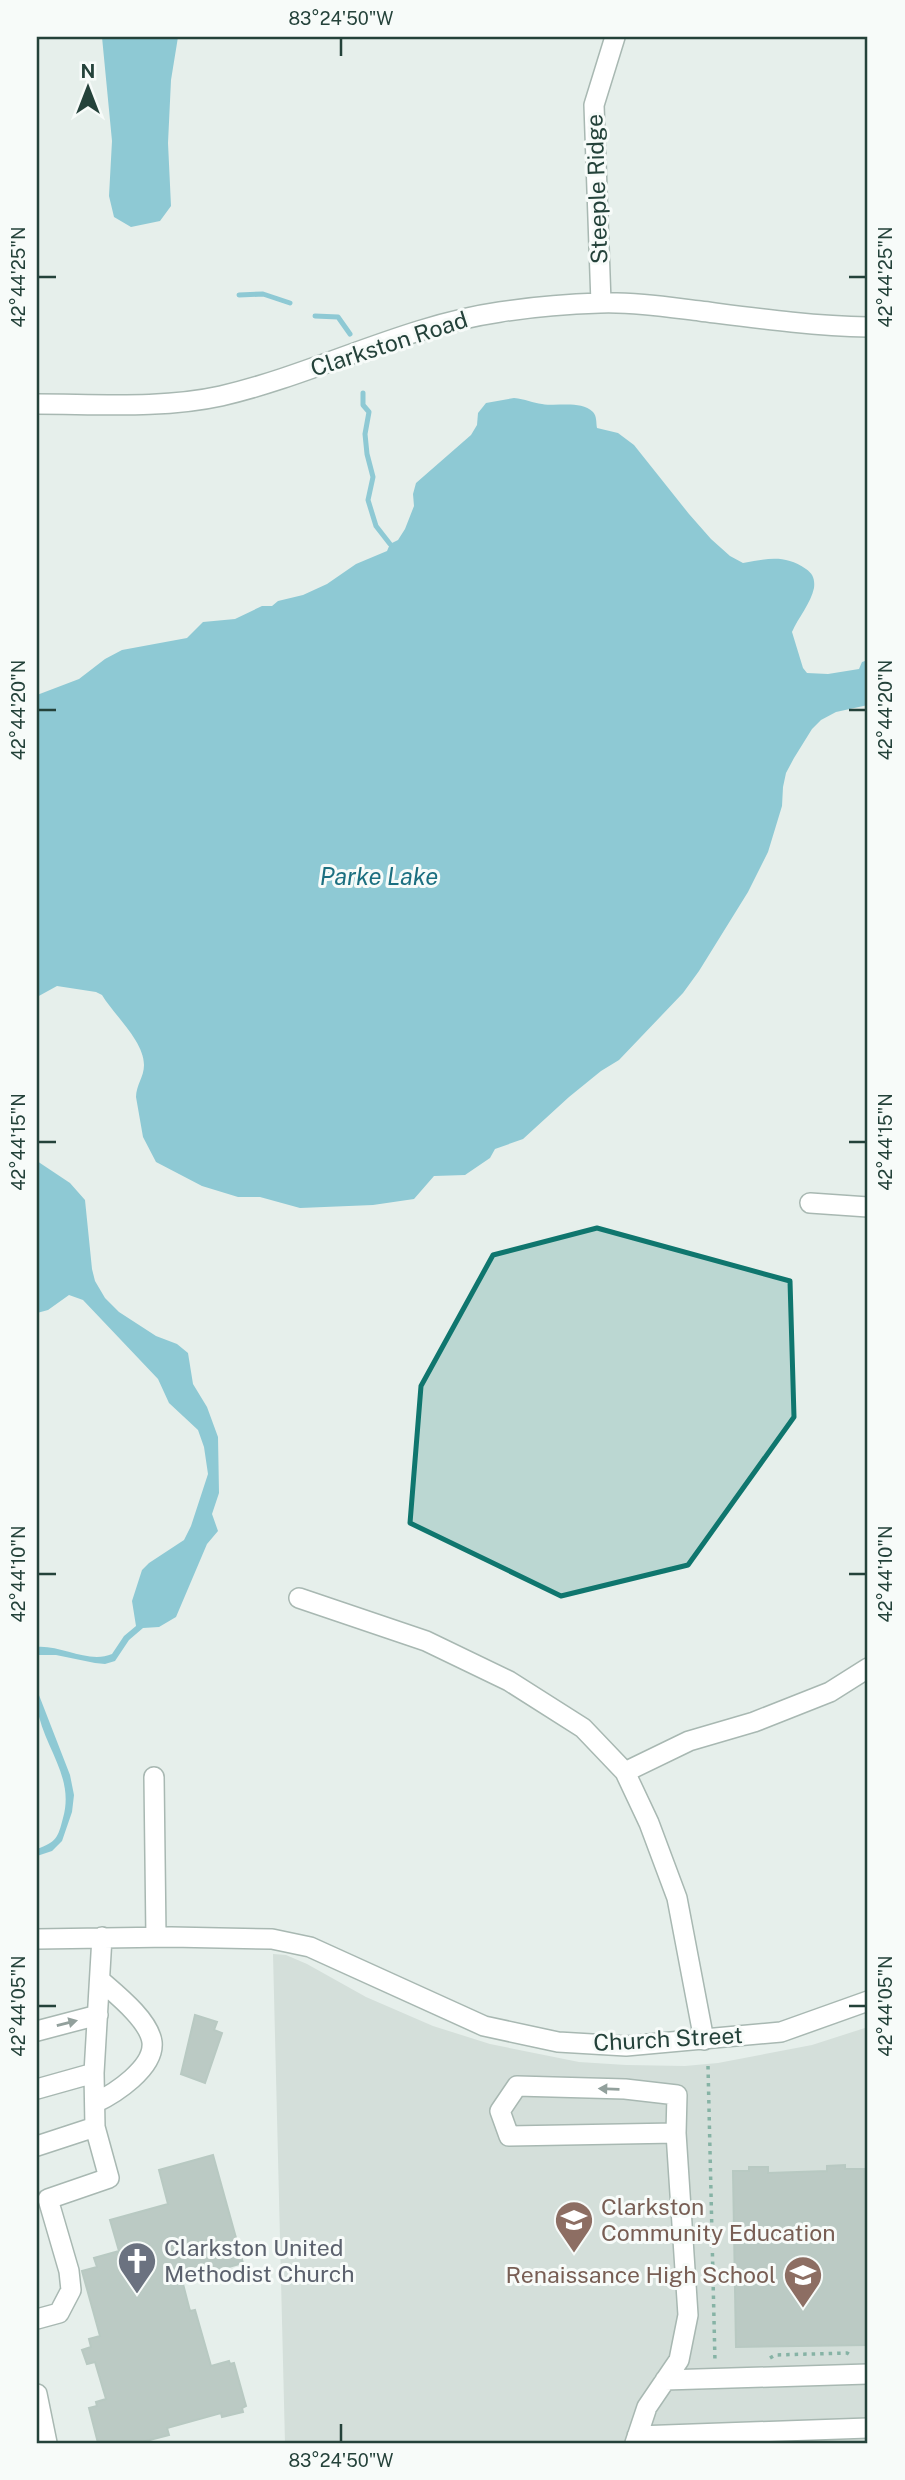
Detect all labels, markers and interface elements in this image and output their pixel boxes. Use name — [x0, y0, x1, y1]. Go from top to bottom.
text: 83°24'50"W — [288, 8, 394, 29]
north arrow — [52, 52, 122, 122]
text: N — [81, 60, 95, 82]
street label: Steeple Ridge — [580, 114, 613, 264]
text: 42°44'25"N — [8, 227, 29, 327]
text: 42°44'25"N — [875, 227, 896, 327]
street label: Clarkston Road — [307, 305, 471, 382]
text: 42°44'20"N — [8, 660, 29, 760]
text: 42°44'20"N — [875, 660, 896, 760]
water label: Parke Lake — [320, 862, 438, 890]
text: 42°44'15"N — [8, 1093, 29, 1191]
text: 42°44'15"N — [875, 1093, 896, 1191]
text: 42°44'10"N — [8, 1525, 29, 1623]
text: 42°44'10"N — [875, 1525, 896, 1623]
text: 42°44'05"N — [8, 1955, 29, 2057]
text: 42°44'05"N — [875, 1955, 896, 2057]
one-way arrow — [56, 2017, 78, 2028]
street label: Church Street — [592, 2021, 743, 2056]
one-way arrow — [597, 2083, 619, 2094]
place label: Clarkston Community Education — [601, 2193, 836, 2246]
school or university icon: Clarkston Community Education — [553, 2199, 595, 2254]
place label: Clarkston United Methodist Church — [164, 2234, 354, 2287]
church icon: Clarkston United Methodist Church — [116, 2240, 158, 2295]
school or university icon: Renaissance High School — [782, 2254, 824, 2309]
place label: Renaissance High School — [506, 2261, 776, 2288]
text: 83°24'50"W — [288, 2450, 394, 2471]

